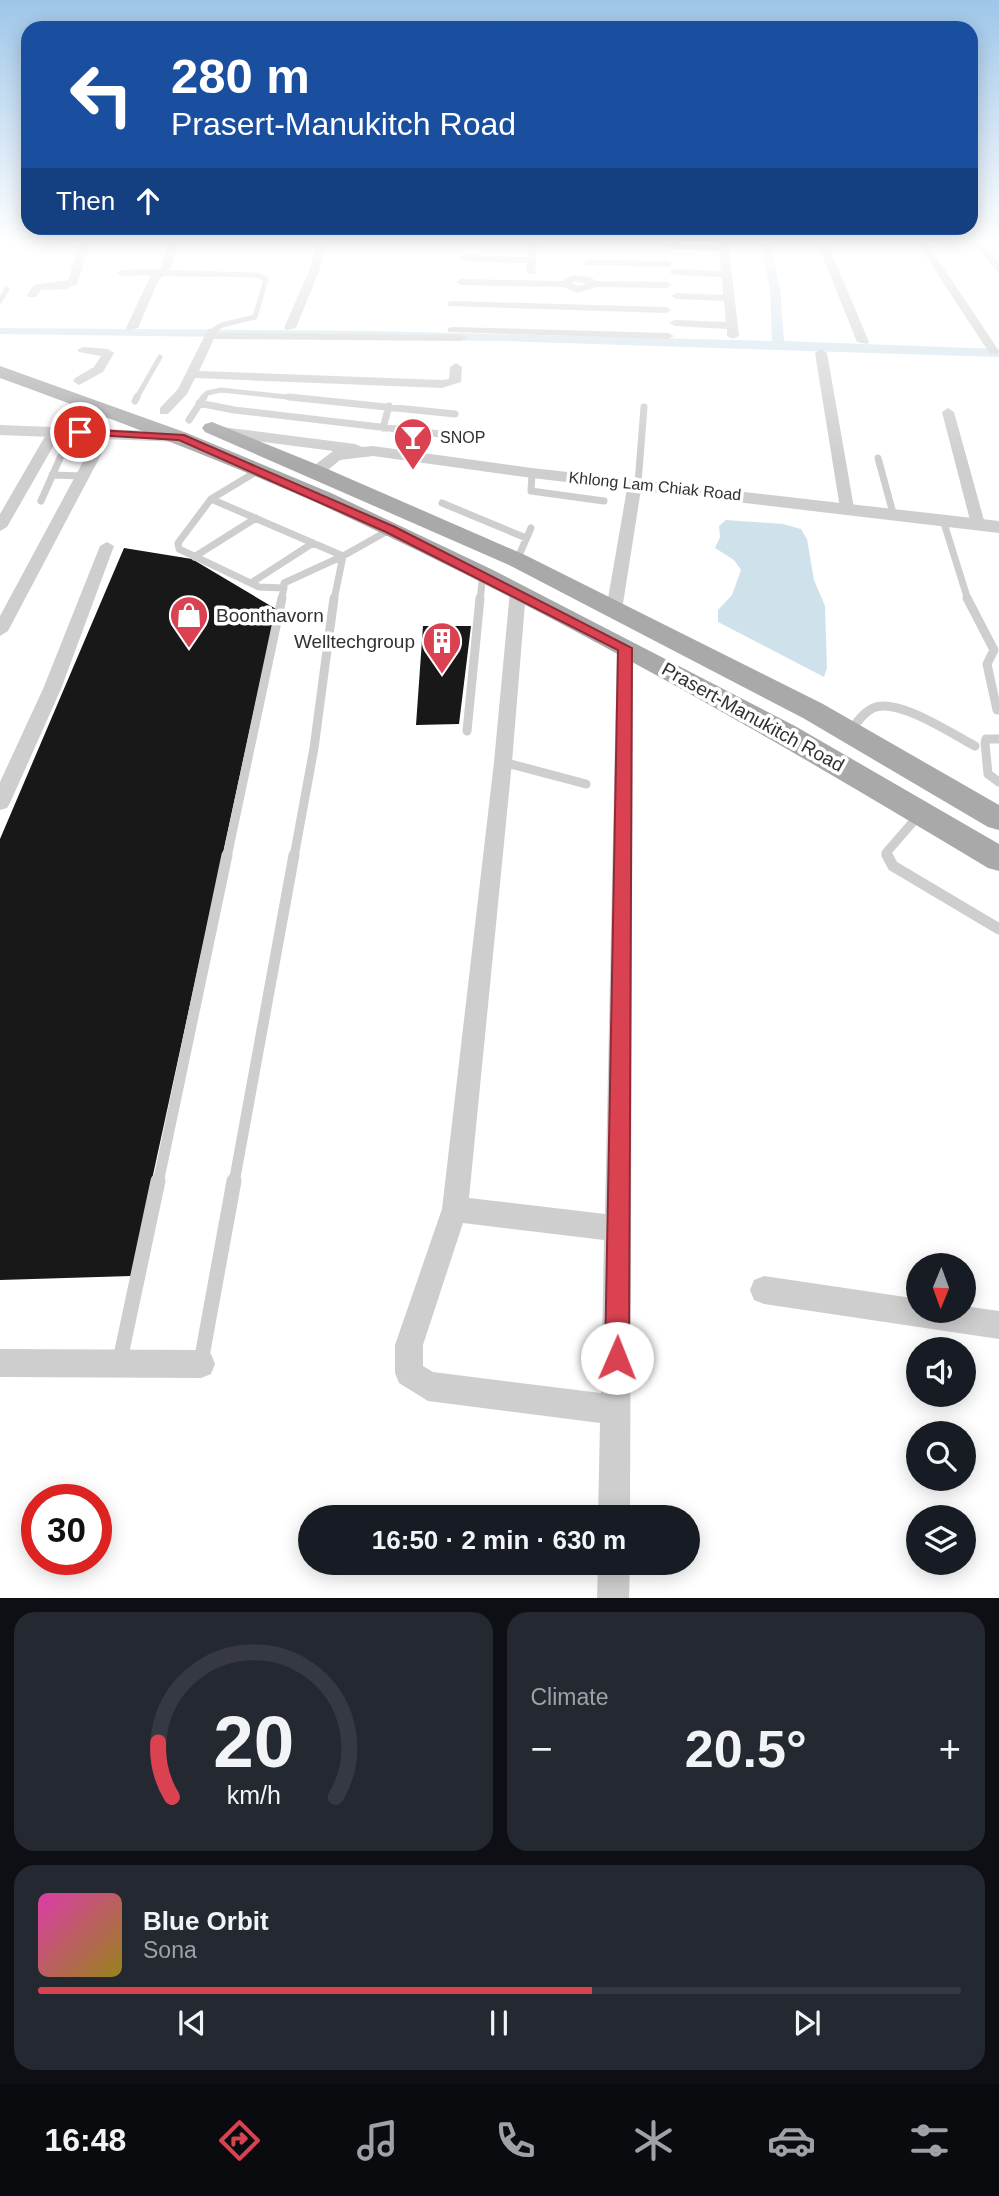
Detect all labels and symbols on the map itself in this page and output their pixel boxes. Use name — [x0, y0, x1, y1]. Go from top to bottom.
pin — [50, 402, 110, 462]
bar icon: SNOP — [392, 416, 434, 471]
place label: SNOP — [440, 429, 485, 446]
street label: Khlong Lam Chiak Road — [568, 468, 742, 504]
shop icon: Boonthavorn — [168, 594, 210, 649]
place label: Boonthavorn — [216, 605, 324, 626]
building icon: Welltechgroup — [421, 620, 463, 675]
place label: Welltechgroup — [294, 631, 415, 652]
street label: Prasert-Manukitch Road — [658, 658, 848, 776]
north arrow — [906, 1253, 976, 1323]
position arrow — [580, 1321, 654, 1395]
speed limit sign: 30 — [21, 1484, 112, 1575]

